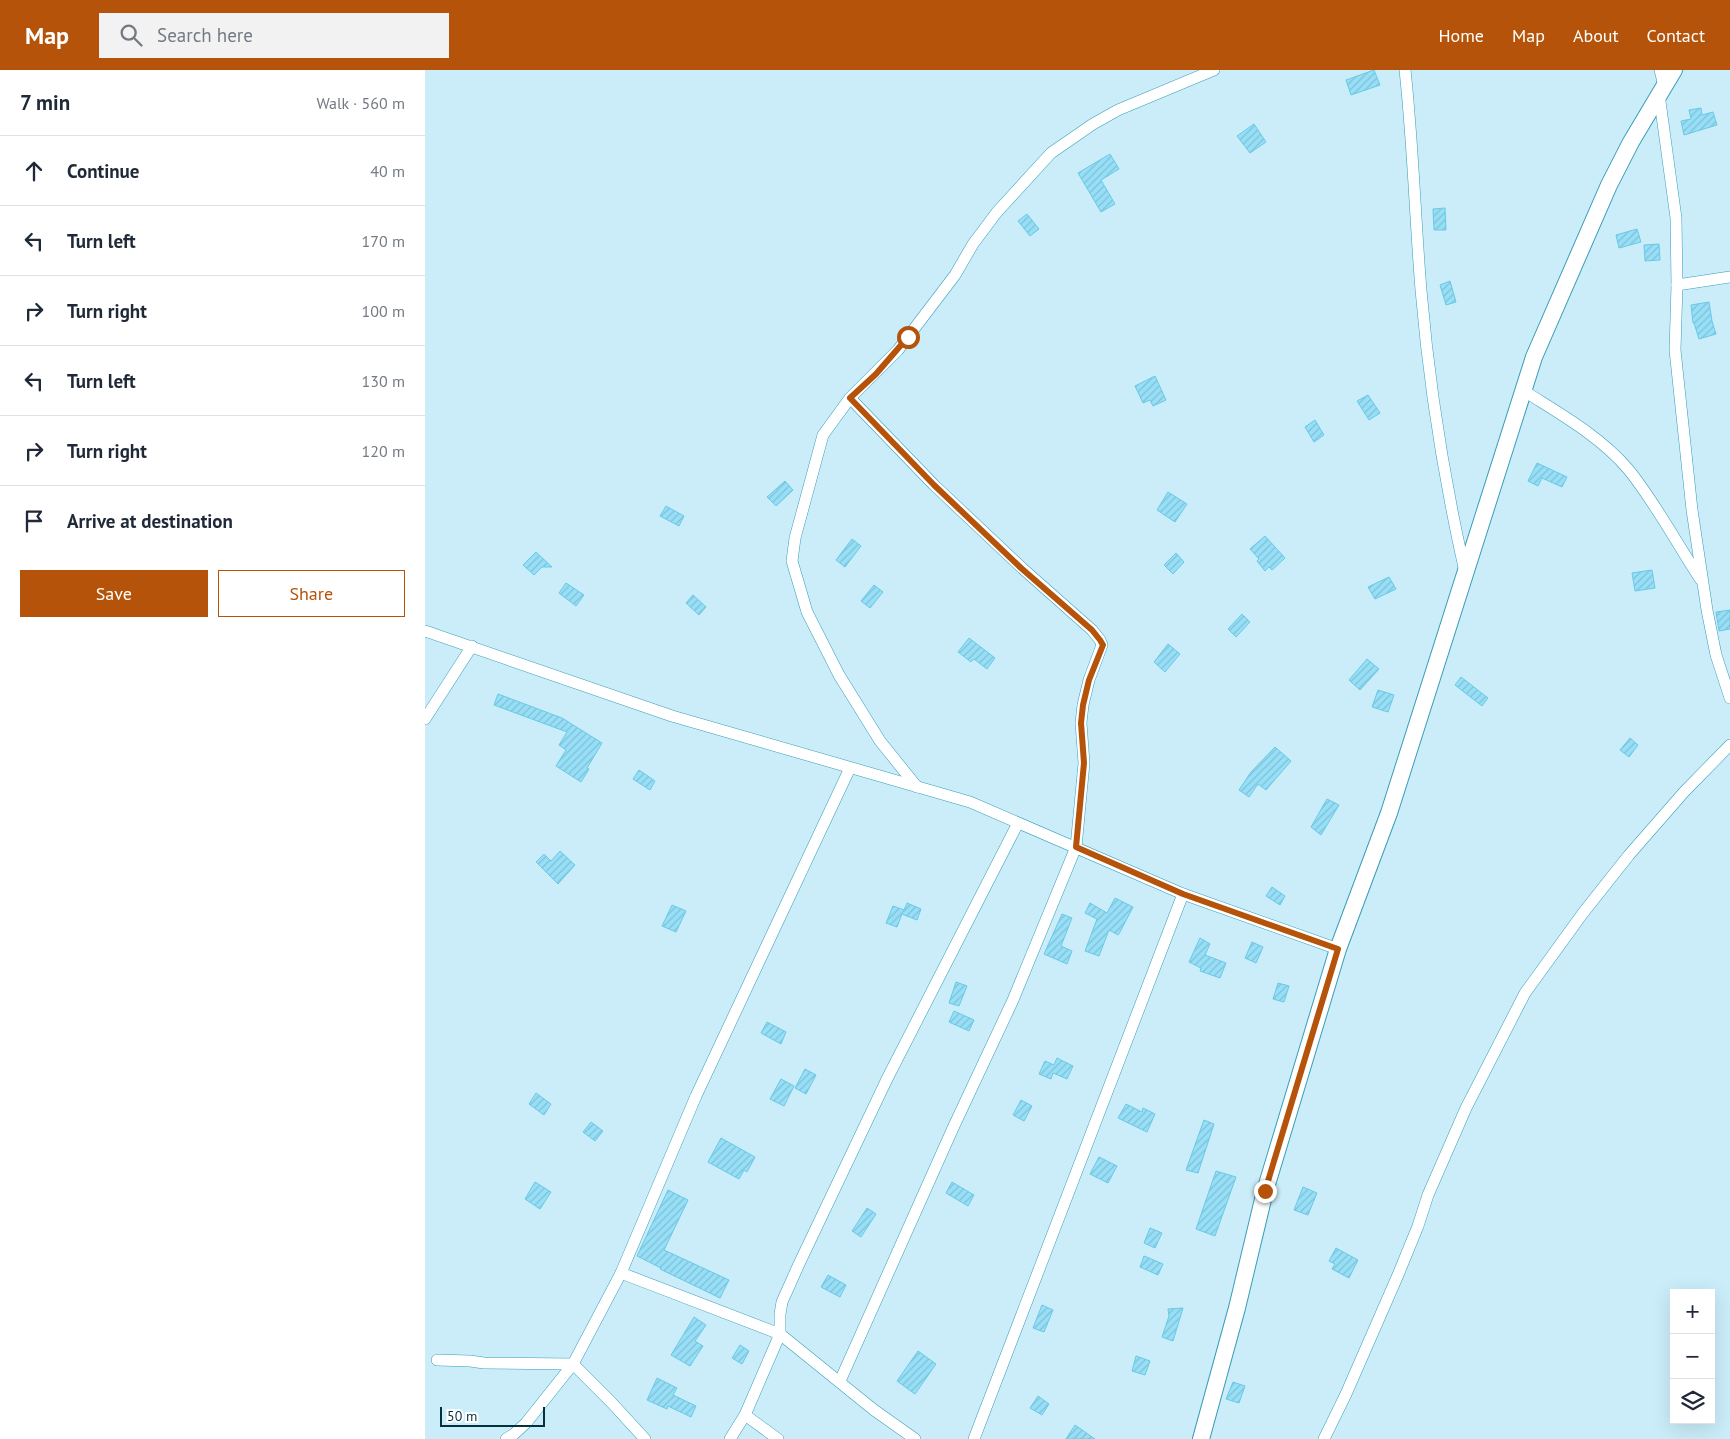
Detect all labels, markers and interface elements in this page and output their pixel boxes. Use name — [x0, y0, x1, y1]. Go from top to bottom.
search box — [99, 13, 449, 58]
text: Map — [25, 20, 69, 51]
icon: search — [117, 21, 145, 49]
text: Search here — [157, 23, 253, 47]
text: Home — [1438, 24, 1484, 47]
text: Map — [1512, 24, 1545, 47]
text: About — [1573, 24, 1619, 47]
text: Contact — [1647, 24, 1705, 47]
text: 7 min — [20, 89, 70, 116]
text: Walk · 560 m — [316, 93, 405, 113]
icon: ahead — [20, 157, 48, 185]
text: Continue — [67, 159, 139, 183]
text: 40 m — [370, 161, 405, 181]
icon: left — [20, 227, 48, 255]
text: Turn left — [67, 229, 136, 253]
text: 170 m — [362, 231, 405, 251]
icon: right — [20, 297, 48, 325]
text: Turn right — [67, 299, 147, 323]
text: 100 m — [362, 301, 405, 321]
route start — [897, 326, 920, 349]
icon: left — [20, 367, 48, 395]
text: Turn left — [67, 369, 136, 393]
text: 130 m — [362, 371, 405, 391]
icon: right — [20, 437, 48, 465]
text: Turn right — [67, 439, 147, 463]
text: 120 m — [362, 441, 405, 461]
icon: arrive — [20, 507, 48, 535]
text: Arrive at destination — [67, 509, 233, 533]
button: Save — [20, 570, 208, 617]
button: Share — [218, 570, 405, 617]
route end — [1254, 1180, 1277, 1203]
map controls — [1670, 1289, 1715, 1424]
button: + — [1670, 1289, 1715, 1334]
button: − — [1670, 1334, 1715, 1379]
button: layers — [1670, 1379, 1715, 1424]
scale bar — [440, 1404, 545, 1427]
text: 50 m — [447, 1407, 477, 1425]

